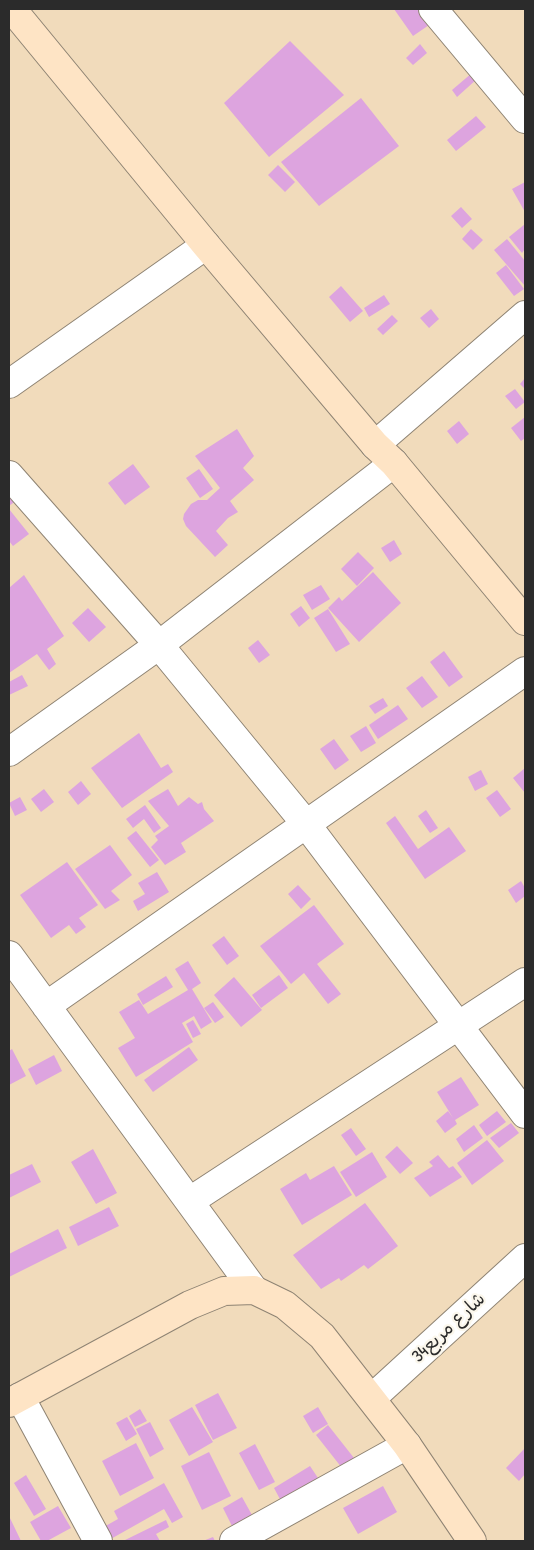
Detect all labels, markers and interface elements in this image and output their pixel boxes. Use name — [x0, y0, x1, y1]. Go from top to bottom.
street label: شارع مربع34 — [408, 1289, 490, 1367]

